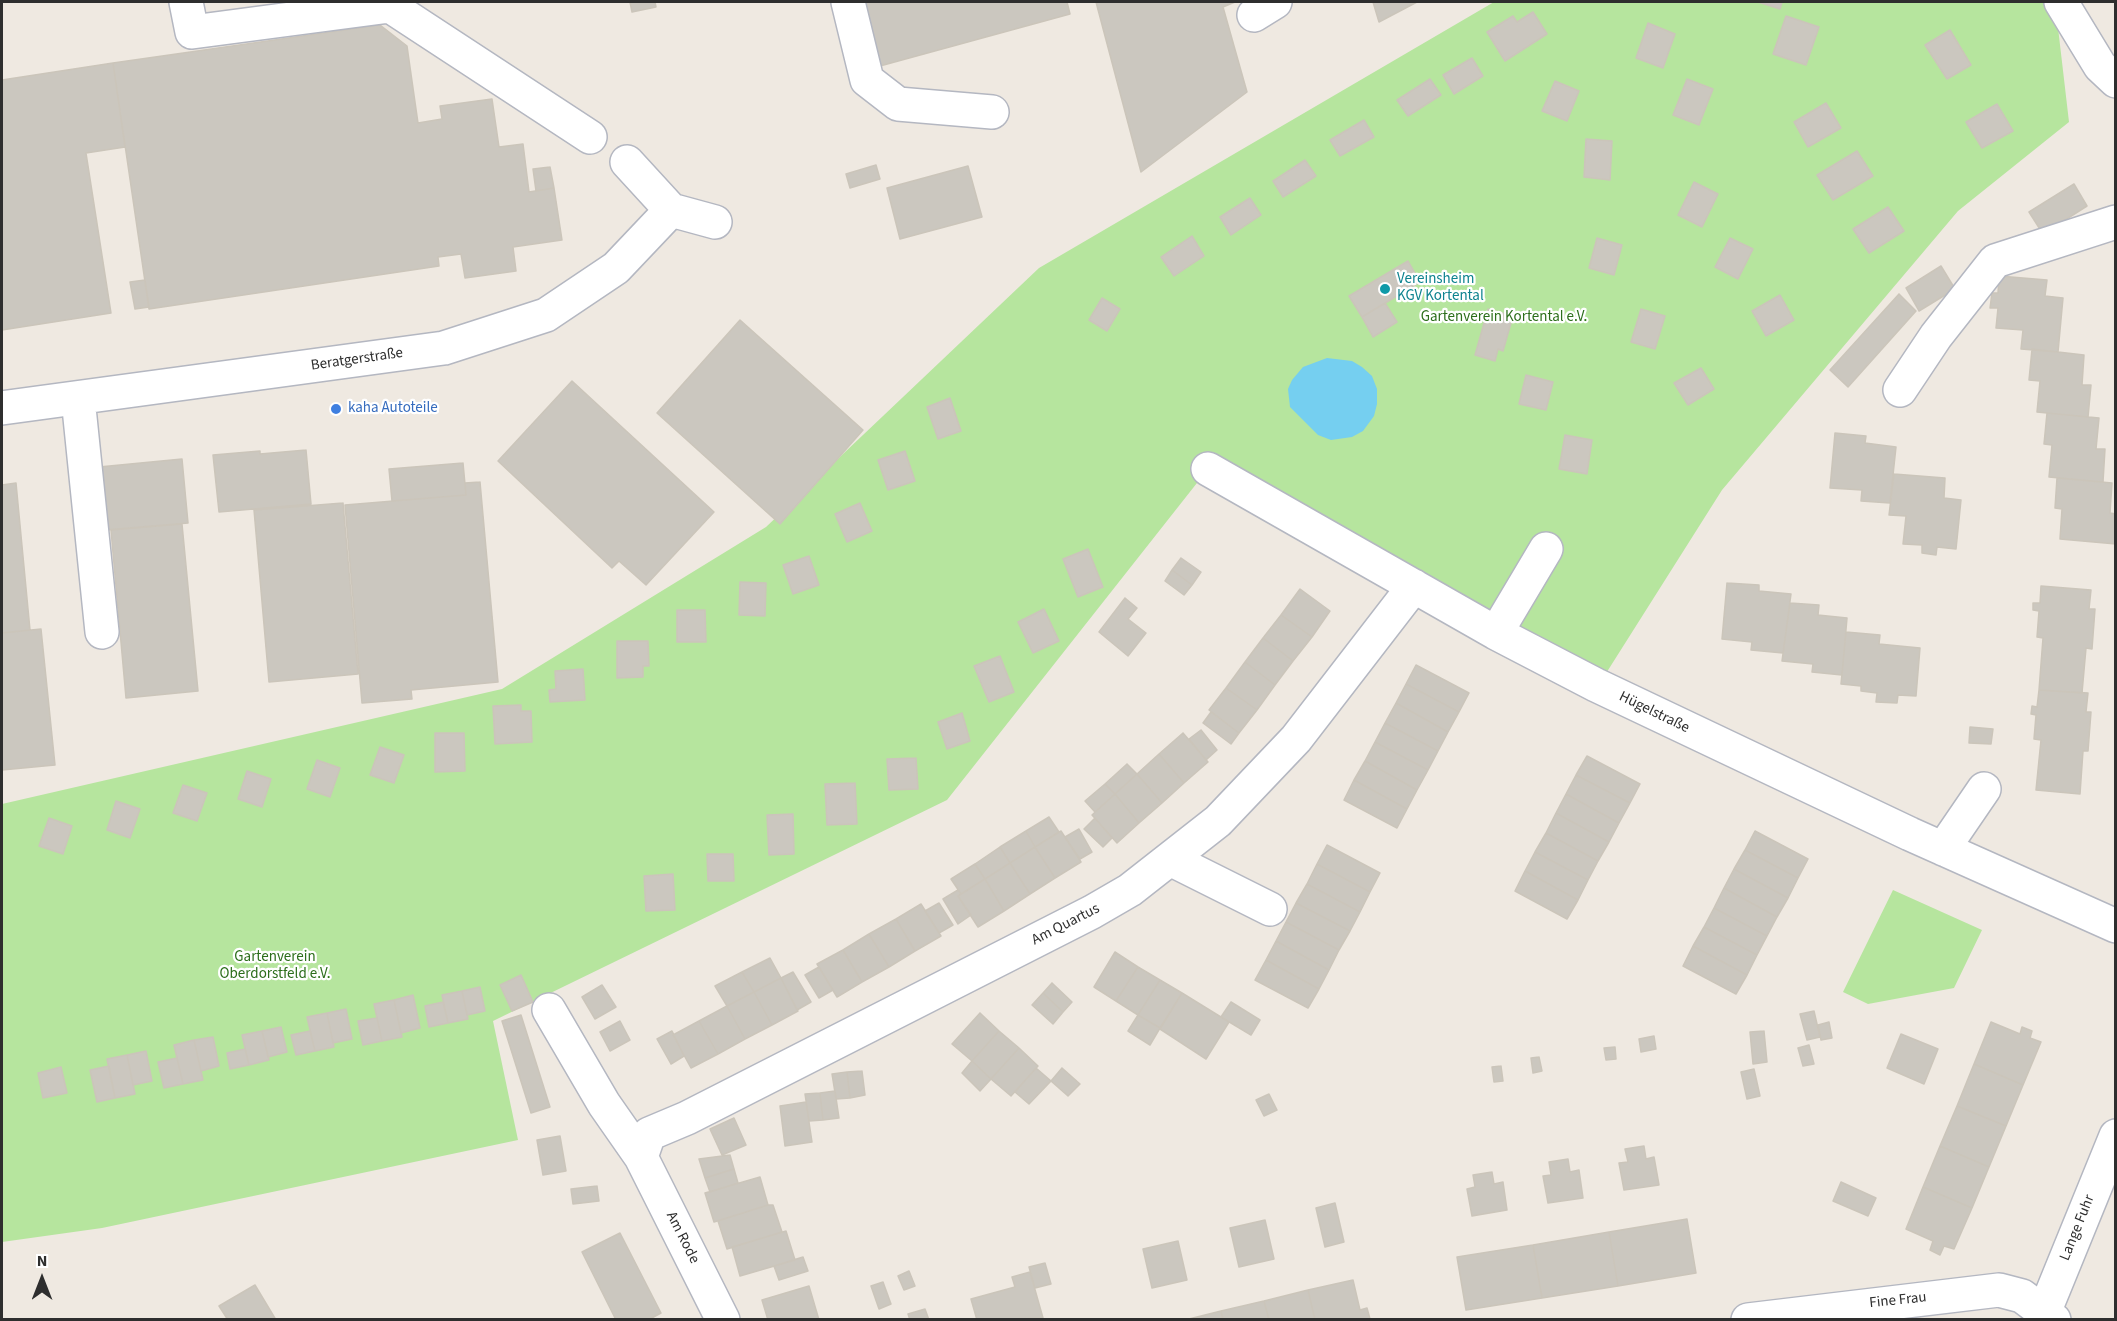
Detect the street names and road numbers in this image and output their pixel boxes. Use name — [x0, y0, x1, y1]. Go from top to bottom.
street label: Beratgerstraße — [310, 345, 404, 375]
street label: Hügelstraße — [1616, 688, 1692, 738]
street label: Am Quartus — [1029, 900, 1103, 950]
street label: Lange Fuhr — [2057, 1192, 2099, 1264]
street label: Am Rode — [661, 1209, 703, 1267]
street label: Fine Frau — [1869, 1289, 1927, 1313]

